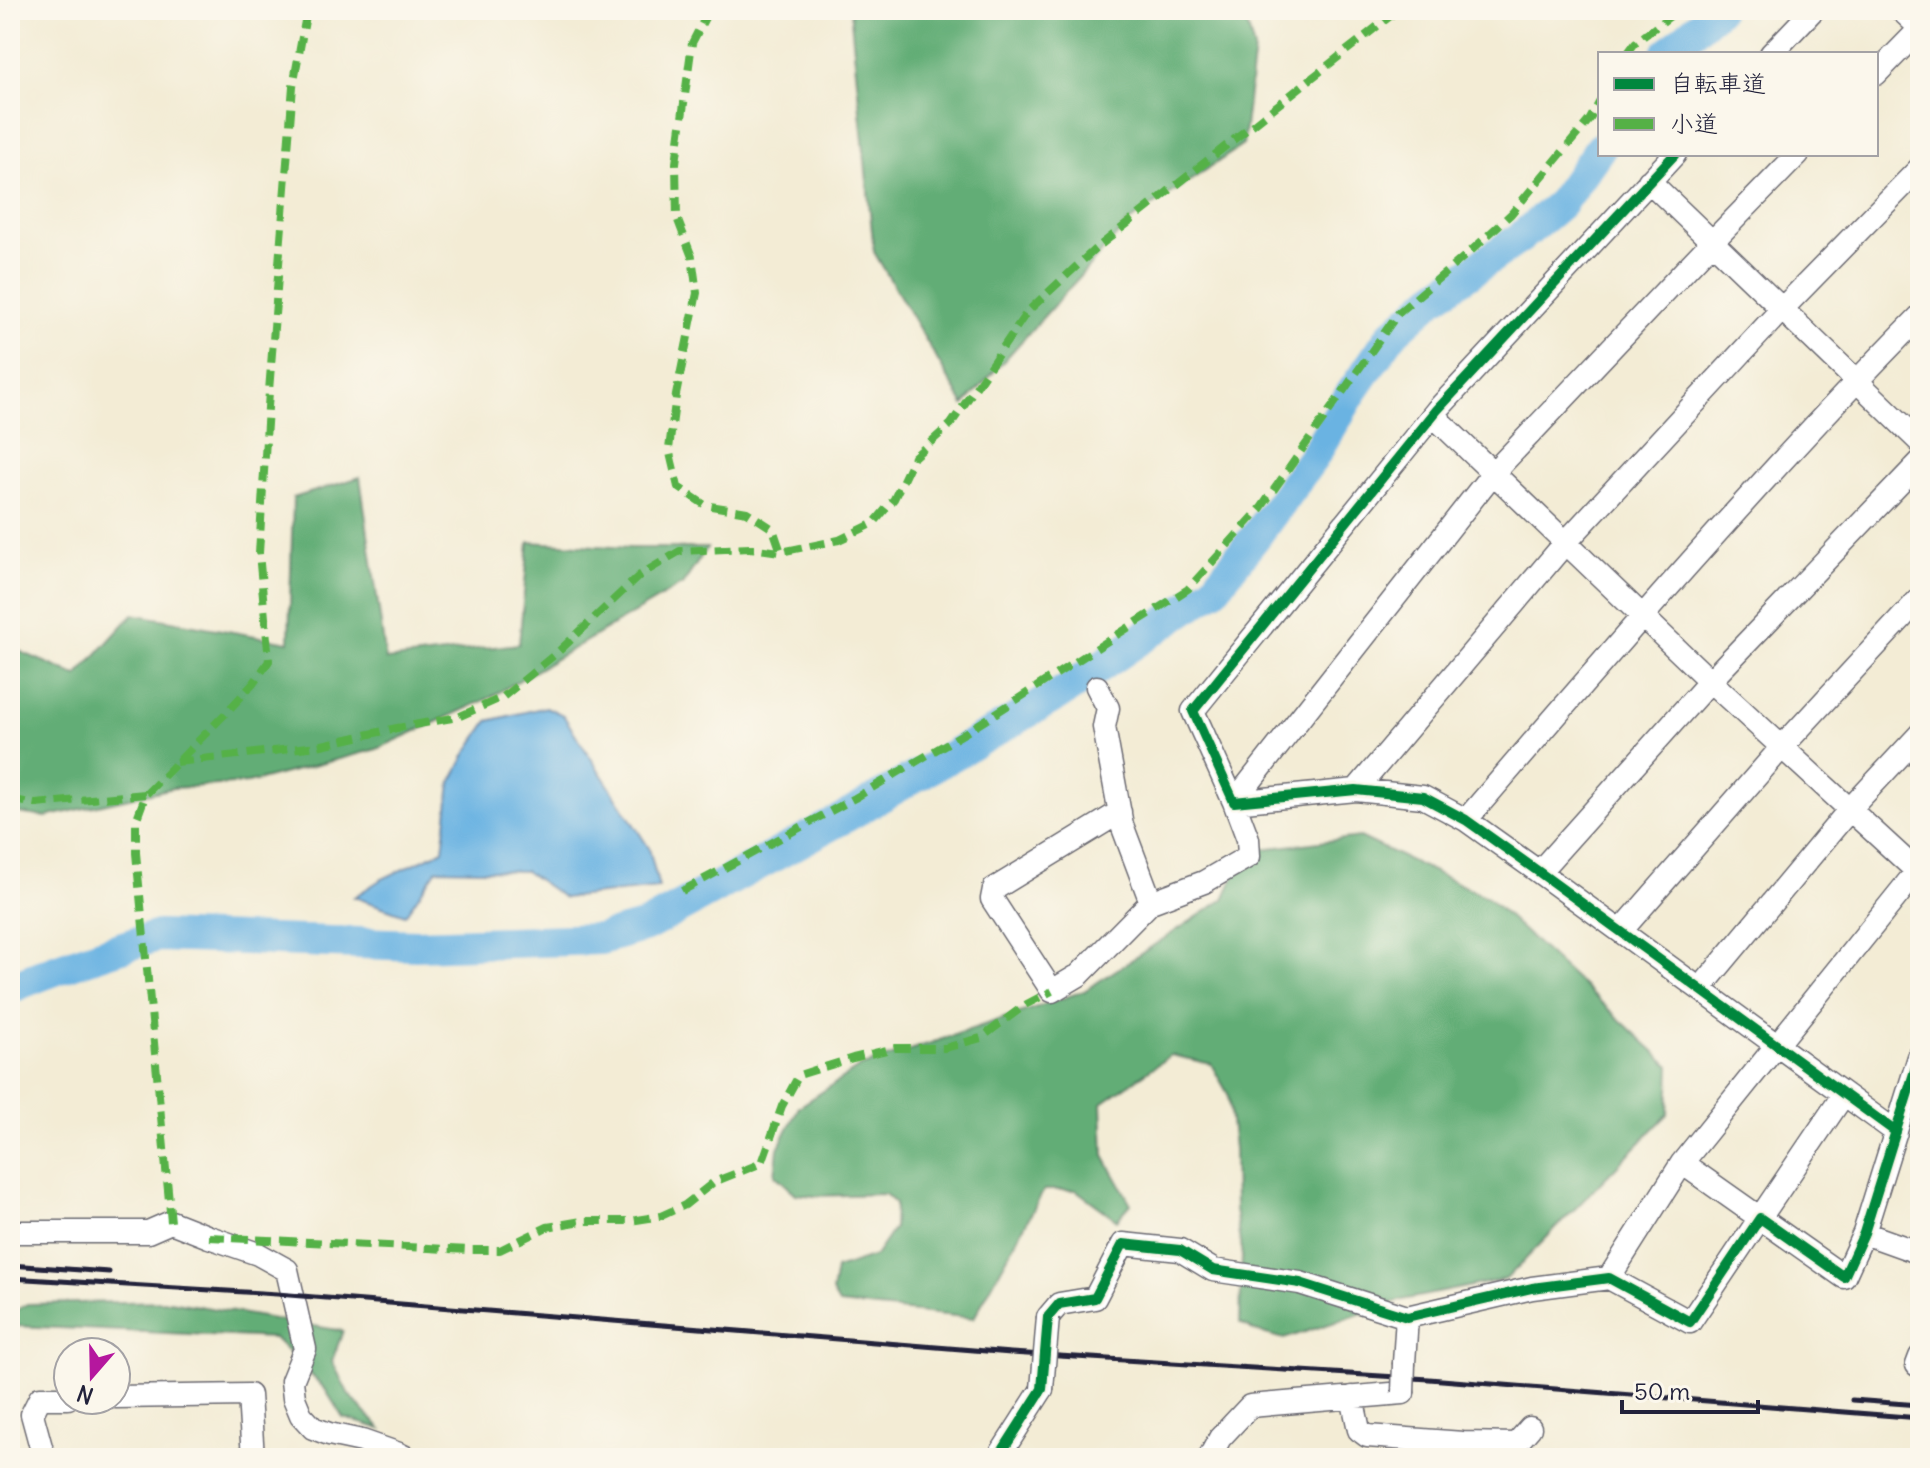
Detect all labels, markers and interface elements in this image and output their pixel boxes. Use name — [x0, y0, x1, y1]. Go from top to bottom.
legend — [1598, 52, 1878, 156]
text: 自転車道 — [1670, 68, 1766, 98]
text: 小道 — [1670, 108, 1718, 138]
north arrow — [52, 1336, 132, 1416]
scale bar — [1622, 1364, 1758, 1414]
text: 50 m — [1634, 1376, 1690, 1406]
text: N — [73, 1379, 97, 1411]

